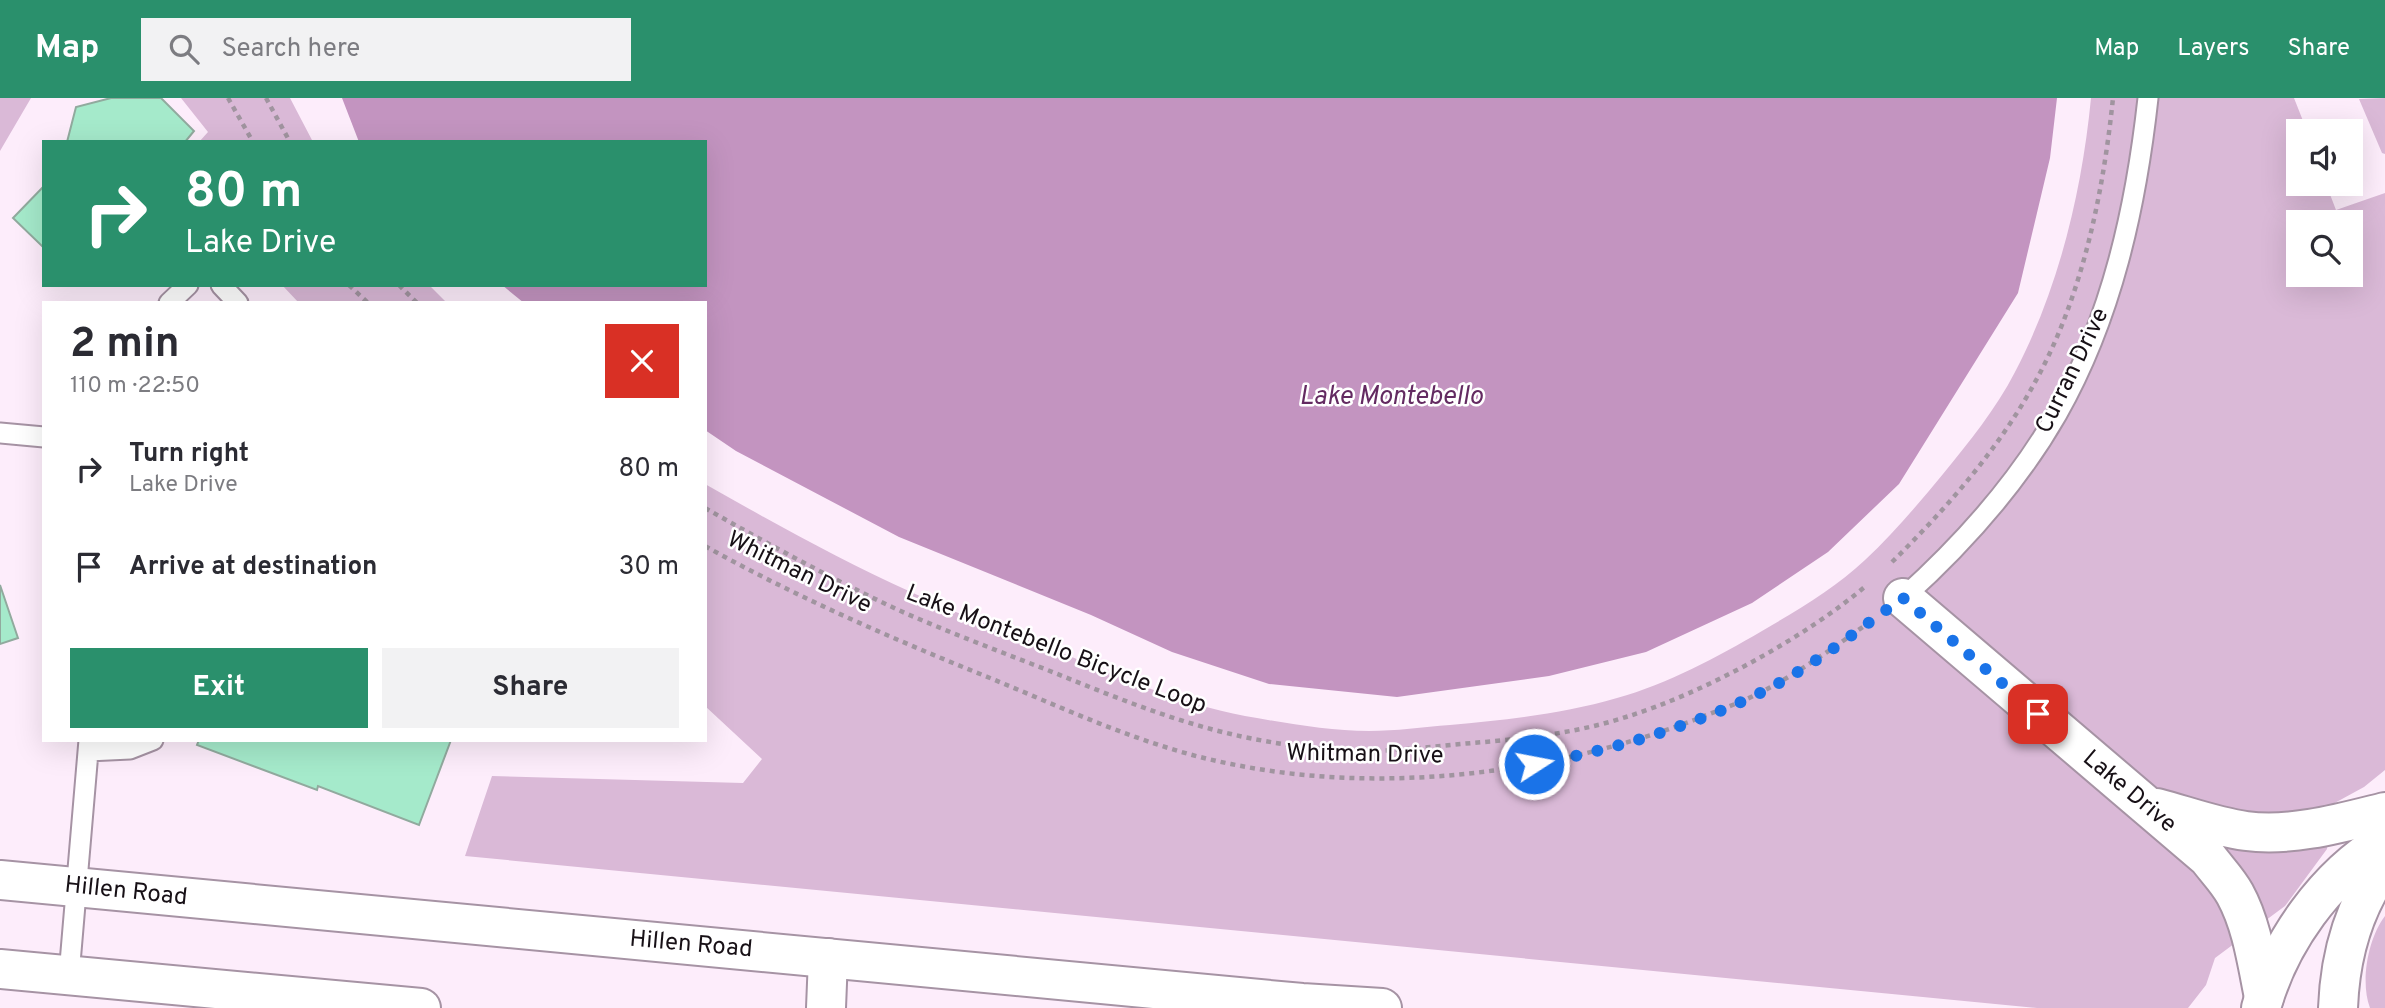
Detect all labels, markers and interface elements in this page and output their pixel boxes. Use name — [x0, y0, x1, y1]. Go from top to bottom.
search box — [141, 18, 631, 81]
text: Map — [35, 28, 99, 70]
icon: search — [165, 30, 203, 68]
text: Search here — [221, 33, 360, 66]
text: Map — [2094, 34, 2139, 64]
text: Layers — [2177, 34, 2249, 64]
text: Share — [2287, 34, 2350, 64]
map controls — [2286, 119, 2363, 287]
button: sound — [2286, 119, 2363, 196]
text: 80 m — [185, 163, 302, 225]
icon: right — [70, 168, 161, 259]
button: search — [2286, 210, 2363, 287]
text: Lake Drive — [185, 224, 336, 264]
street label: Curran Drive — [2030, 303, 2116, 439]
text: 2 min — [70, 319, 180, 372]
button: close — [605, 324, 679, 398]
text: 110 m · 22:50 — [70, 372, 200, 401]
water label: Lake Montebello — [1299, 381, 1483, 414]
text: Turn right — [129, 438, 249, 471]
icon: right — [70, 450, 108, 488]
text: 80 m — [619, 453, 679, 486]
text: Lake Drive — [129, 471, 238, 500]
street label: Whitman Drive — [722, 525, 876, 621]
icon: arrive — [70, 548, 108, 586]
text: Arrive at destination — [129, 551, 377, 584]
text: 30 m — [619, 551, 679, 584]
street label: Lake Montebello Bicycle Loop — [901, 579, 1211, 721]
button: Exit — [70, 648, 368, 728]
button: Share — [382, 648, 679, 728]
pin — [2008, 684, 2068, 744]
icon: arrive — [2019, 695, 2057, 733]
position arrow — [1497, 727, 1571, 801]
street label: Whitman Drive — [1286, 739, 1444, 771]
street label: Lake Drive — [2076, 744, 2182, 840]
street label: Hillen Road — [63, 871, 189, 913]
street label: Hillen Road — [628, 925, 754, 965]

